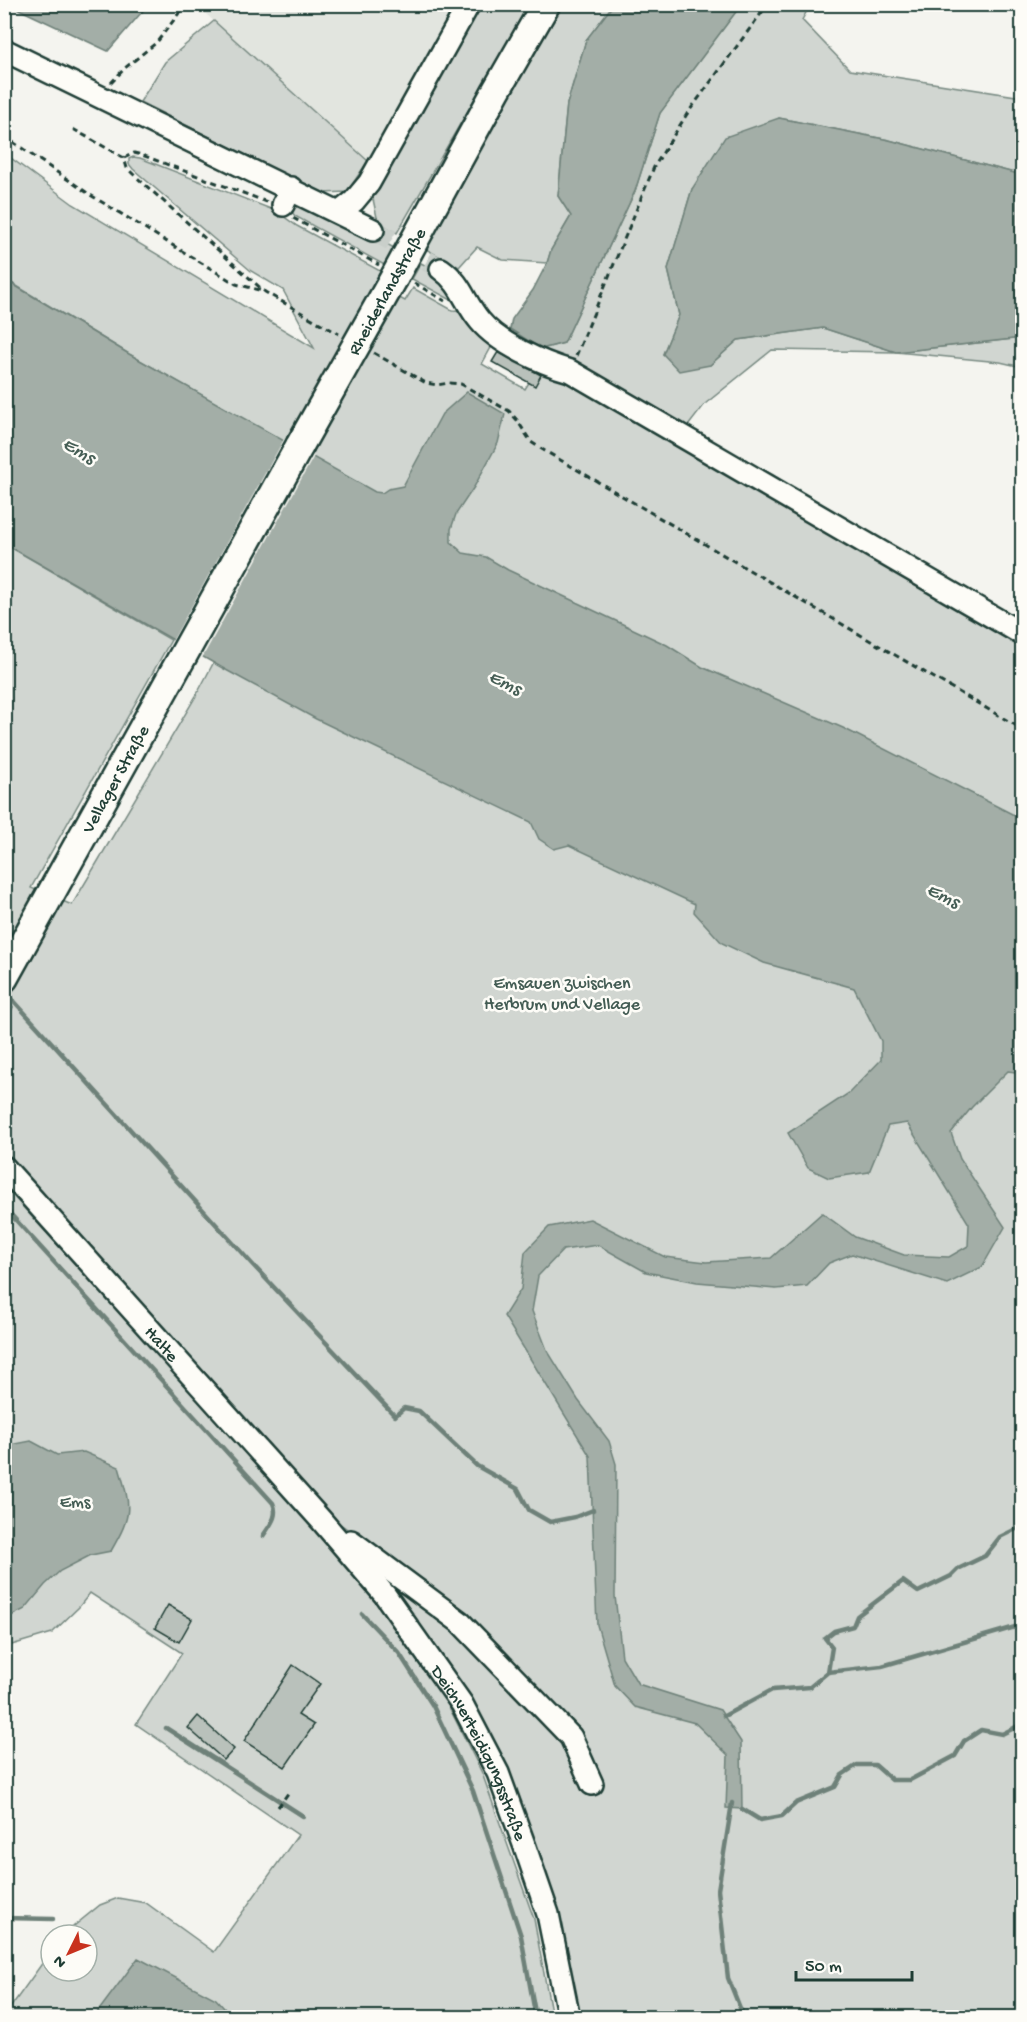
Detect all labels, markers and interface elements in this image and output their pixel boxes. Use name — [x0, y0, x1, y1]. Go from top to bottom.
street label: Rheiderlandstraße — [345, 224, 432, 359]
water label: Ems — [58, 433, 100, 471]
water label: Ems — [484, 666, 526, 703]
street label: Vellager Straße — [78, 722, 155, 838]
water label: Ems — [922, 879, 964, 916]
park label: Emsauen zwischen Herbrum und Vellage — [484, 974, 641, 1016]
street label: Halte — [139, 1323, 182, 1368]
park label: Ems — [60, 1493, 92, 1514]
street label: Deichverteidigungsstraße — [425, 1661, 530, 1845]
north arrow — [39, 1923, 99, 1983]
scale bar — [796, 1944, 912, 1982]
text: N — [50, 1950, 71, 1971]
text: 50 m — [805, 1957, 842, 1978]

